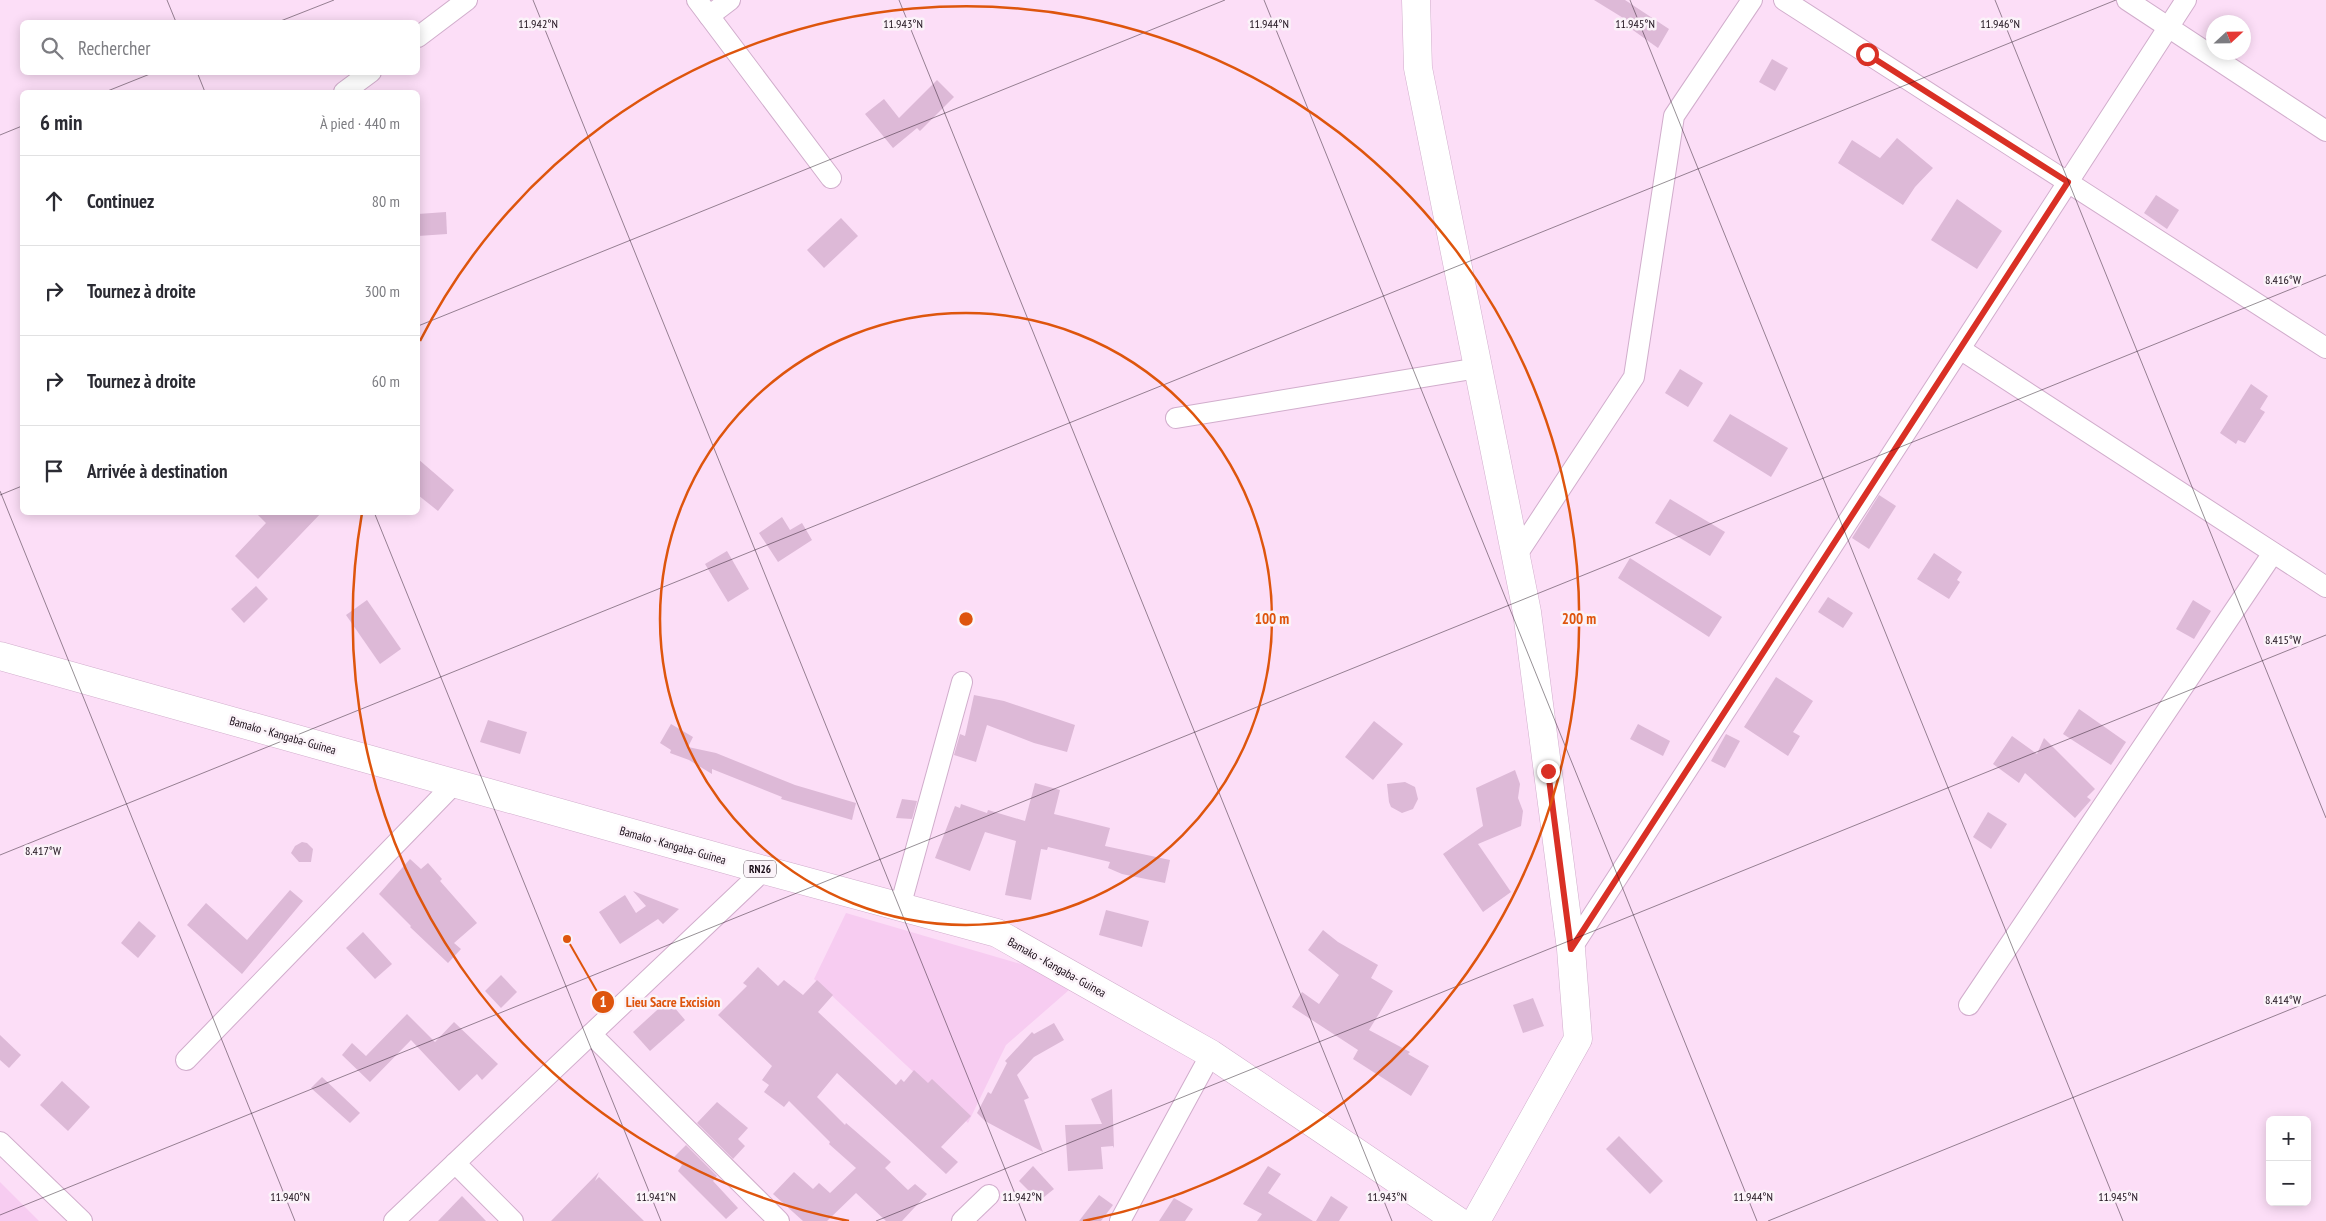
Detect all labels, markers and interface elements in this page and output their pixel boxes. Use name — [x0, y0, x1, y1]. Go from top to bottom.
north arrow — [2206, 15, 2251, 60]
text: 11.942°N — [518, 16, 558, 31]
text: 11.943°N — [883, 16, 923, 31]
text: 11.944°N — [1249, 16, 1289, 31]
text: 11.945°N — [1615, 16, 1655, 31]
text: 11.946°N — [1980, 16, 2020, 31]
search box — [20, 20, 420, 75]
icon: search — [38, 34, 66, 62]
text: Rechercher — [78, 36, 150, 60]
route start — [1856, 43, 1879, 66]
text: 6 min — [40, 109, 82, 136]
text: À pied · 440 m — [320, 113, 400, 133]
icon: ahead — [40, 187, 68, 215]
text: Continuez — [87, 189, 154, 213]
text: 80 m — [372, 191, 400, 211]
text: 8.416°W — [2265, 272, 2301, 287]
icon: right — [40, 277, 68, 305]
text: Tournez à droite — [87, 279, 196, 303]
text: 300 m — [365, 281, 400, 301]
icon: right — [40, 367, 68, 395]
text: Tournez à droite — [87, 369, 196, 393]
text: 60 m — [372, 371, 400, 391]
icon: arrive — [40, 457, 68, 485]
text: Arrivée à destination — [87, 459, 228, 483]
text: 100 m — [1255, 609, 1289, 628]
text: 200 m — [1562, 609, 1596, 628]
centre of rings — [957, 610, 975, 628]
text: 8.415°W — [2265, 632, 2301, 647]
street label: Bamako - Kangaba- Guinea — [228, 713, 338, 757]
route end — [1537, 760, 1560, 783]
street label: Bamako - Kangaba- Guinea — [618, 823, 728, 867]
text: 8.417°W — [25, 843, 61, 858]
road number: RN26 — [744, 861, 776, 878]
street label: Bamako - Kangaba- Guinea — [1005, 934, 1109, 1000]
callout: Lieu Sacre Excision — [591, 987, 730, 1016]
text: 1 — [599, 992, 607, 1011]
text: 8.414°W — [2265, 992, 2301, 1007]
text: Lieu Sacre Excision — [626, 993, 720, 1011]
map controls — [2266, 1116, 2311, 1206]
button: + — [2266, 1116, 2311, 1161]
button: − — [2266, 1161, 2311, 1206]
text: 11.940°N — [270, 1189, 310, 1204]
text: 11.941°N — [636, 1189, 676, 1204]
text: 11.942°N — [1002, 1189, 1042, 1204]
text: 11.943°N — [1367, 1189, 1407, 1204]
text: 11.944°N — [1733, 1189, 1773, 1204]
text: 11.945°N — [2098, 1189, 2138, 1204]

